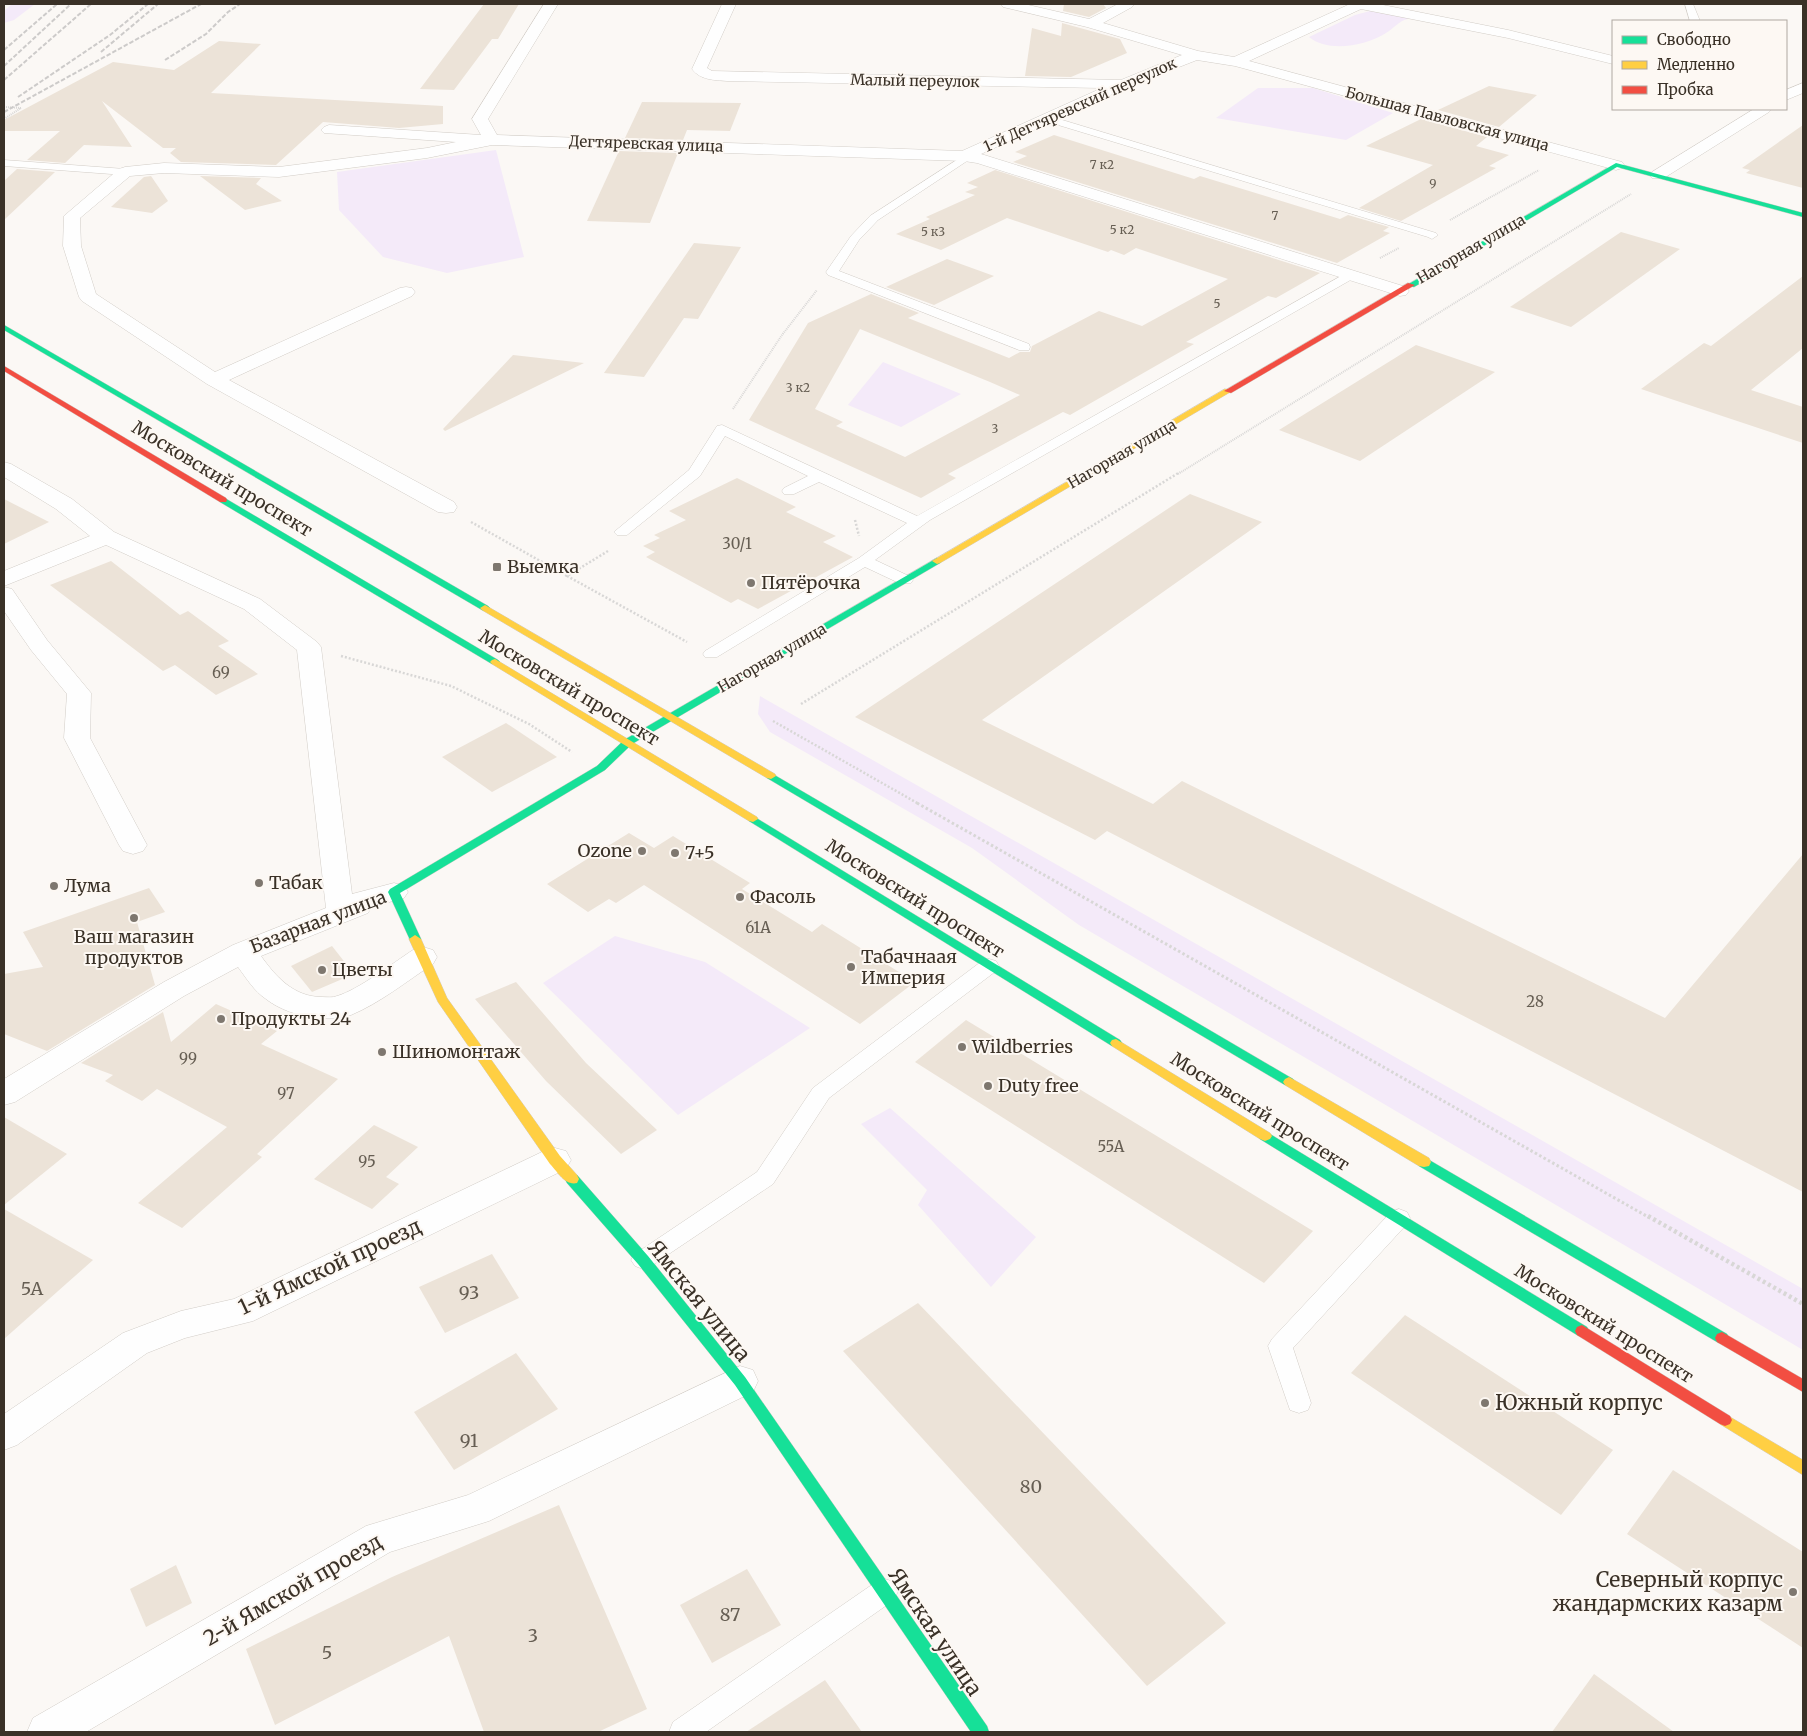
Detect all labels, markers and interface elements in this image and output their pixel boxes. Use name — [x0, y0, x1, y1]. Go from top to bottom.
legend — [1612, 20, 1787, 110]
text: Свободно — [1657, 30, 1731, 49]
street label: 1-й Дегтяревский переулок — [980, 53, 1180, 156]
text: Медленно — [1657, 55, 1735, 74]
street label: Малый переулок — [850, 70, 980, 91]
text: Пробка — [1657, 80, 1714, 99]
street label: Большая Павловская улица — [1343, 82, 1551, 155]
street label: Дегтяревская улица — [569, 131, 723, 156]
house number: 7 к2 — [1090, 157, 1114, 172]
house number: 9 — [1429, 176, 1437, 191]
house number: 7 — [1272, 208, 1279, 223]
street label: Нагорная улица — [1413, 210, 1529, 287]
house number: 5 к2 — [1110, 222, 1134, 237]
house number: 5 к3 — [921, 224, 945, 239]
house number: 5 — [1213, 296, 1221, 311]
house number: 3 к2 — [786, 380, 810, 395]
street label: Нагорная улица — [1064, 415, 1180, 492]
street label: Московский проспект — [128, 416, 317, 542]
house number: 3 — [992, 421, 999, 436]
house number: 30/1 — [722, 534, 752, 553]
place label: Выемка — [507, 555, 579, 578]
marker: Выемка — [491, 561, 503, 573]
place label: Пятёрочка — [761, 571, 861, 594]
marker: Пятёрочка — [745, 577, 757, 589]
street label: Нагорная улица — [714, 619, 830, 696]
street label: Московский проспект — [475, 625, 664, 751]
house number: 69 — [212, 663, 230, 682]
street label: Московский проспект — [822, 834, 1009, 963]
place label: Ozone — [577, 839, 632, 862]
place label: 7+5 — [685, 841, 715, 864]
marker: Ozone — [636, 845, 648, 857]
marker: 7+5 — [669, 847, 681, 859]
place label: Табак — [269, 871, 323, 894]
place label: Лума — [64, 874, 111, 897]
marker: Табак — [253, 877, 265, 889]
marker: Лума — [48, 880, 60, 892]
street label: Базарная улица — [246, 885, 390, 958]
place label: Фасоль — [750, 885, 816, 908]
marker: Фасоль — [734, 891, 746, 903]
marker: Ваш магазин продуктов — [128, 912, 140, 924]
house number: 61А — [745, 918, 771, 937]
place label: Ваш магазин продуктов — [74, 925, 194, 969]
place label: Табачнаая Империя — [861, 945, 957, 989]
place label: Цветы — [332, 958, 393, 981]
marker: Табачнаая Империя — [845, 961, 857, 973]
marker: Цветы — [316, 964, 328, 976]
house number: 28 — [1526, 992, 1544, 1011]
place label: Продукты 24 — [231, 1007, 351, 1030]
marker: Продукты 24 — [215, 1013, 227, 1025]
place label: Wildberries — [971, 1035, 1073, 1058]
place label: Шиномонтаж — [392, 1040, 521, 1063]
marker: Wildberries — [956, 1041, 968, 1053]
marker: Шиномонтаж — [376, 1046, 388, 1058]
street label: Московский проспект — [1167, 1047, 1354, 1176]
house number: 99 — [179, 1049, 197, 1068]
place label: Duty free — [998, 1074, 1079, 1097]
marker: Duty free — [982, 1080, 994, 1092]
house number: 97 — [277, 1084, 295, 1103]
house number: 55А — [1098, 1137, 1125, 1156]
house number: 95 — [358, 1152, 376, 1171]
street label: 1-й Ямской проезд — [234, 1212, 426, 1321]
street label: Ямская улица — [642, 1234, 757, 1367]
street label: Московский проспект — [1511, 1259, 1698, 1388]
house number: 5А — [21, 1277, 44, 1300]
house number: 93 — [459, 1281, 479, 1304]
place label: Южный корпус — [1495, 1389, 1663, 1416]
marker: Южный корпус — [1479, 1397, 1491, 1409]
house number: 91 — [460, 1429, 478, 1452]
house number: 80 — [1020, 1475, 1042, 1498]
street label: 2-й Ямской проезд — [199, 1527, 387, 1652]
street label: Ямская улица — [883, 1562, 988, 1701]
place label: Северный корпус жандармских казарм — [1553, 1566, 1783, 1617]
marker: Северный корпус жандармских казарм — [1787, 1586, 1799, 1598]
house number: 87 — [720, 1603, 740, 1626]
house number: 3 — [528, 1624, 538, 1647]
house number: 5 — [322, 1641, 332, 1664]

